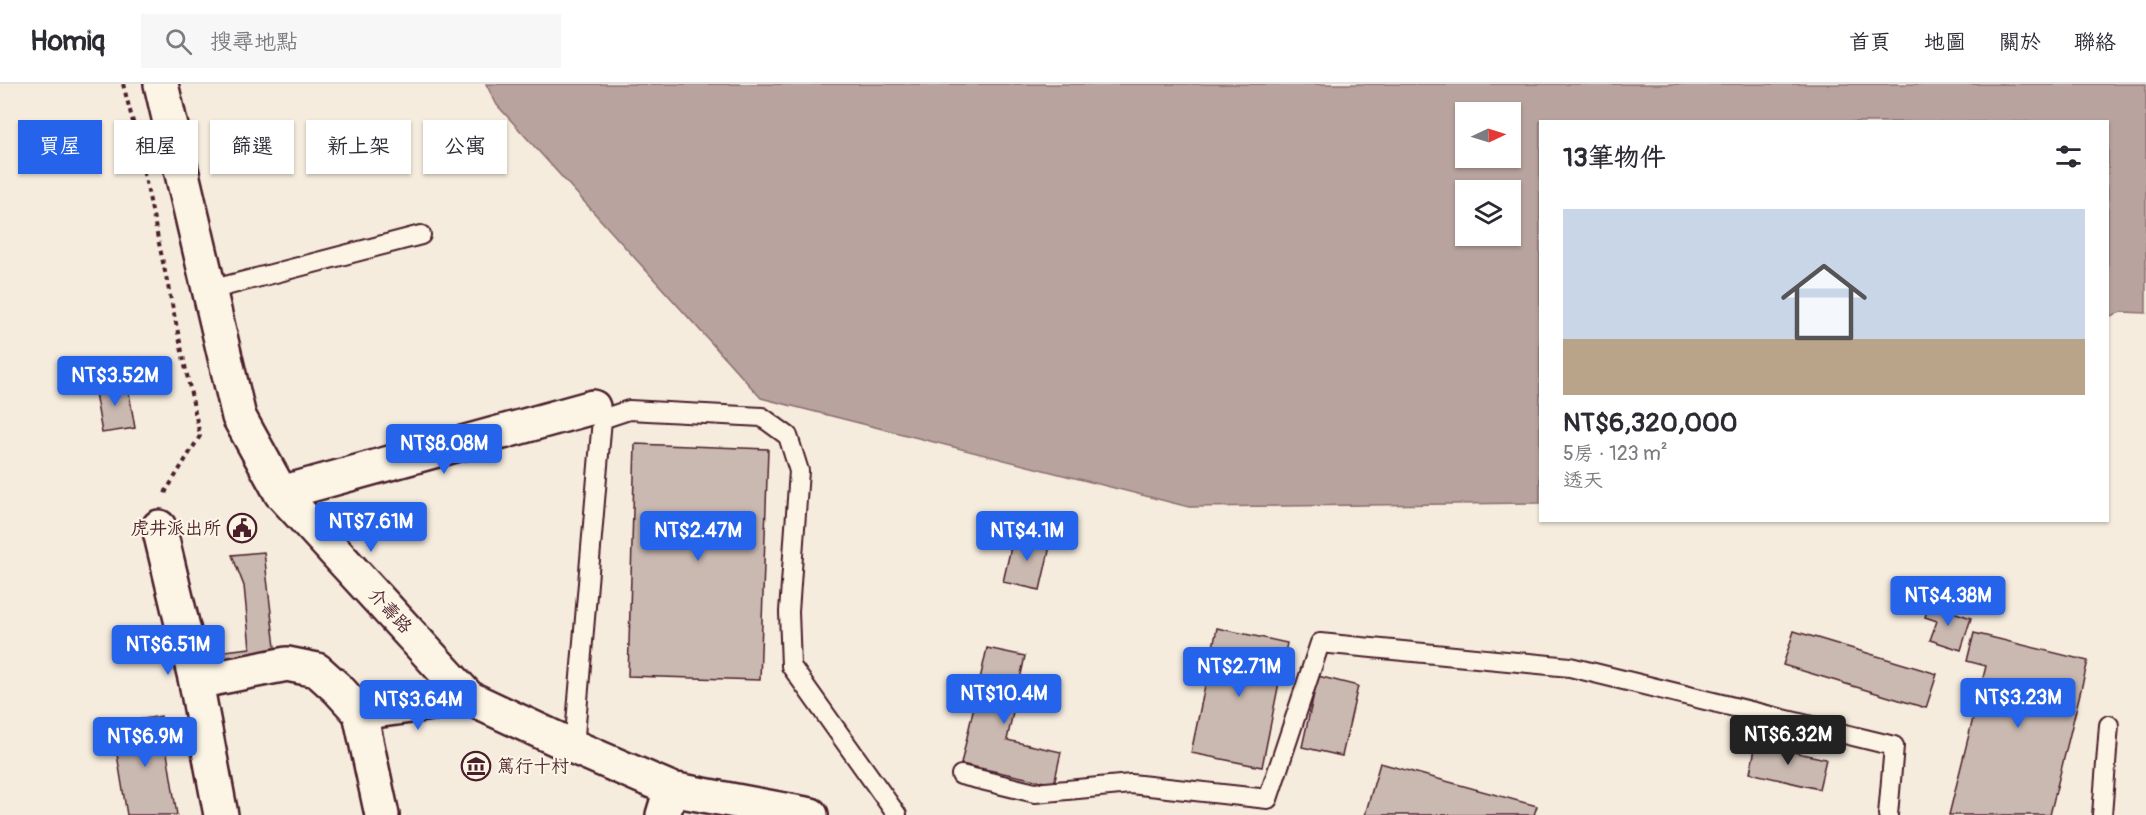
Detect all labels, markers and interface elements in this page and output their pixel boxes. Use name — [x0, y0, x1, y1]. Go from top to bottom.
search box — [141, 14, 561, 68]
text: Homiq — [30, 24, 105, 59]
icon: search — [162, 25, 195, 58]
text: 搜尋地點 — [210, 28, 298, 56]
text: 首頁 — [1849, 29, 1891, 56]
text: 地圖 — [1924, 29, 1966, 56]
text: 關於 — [1999, 29, 2041, 56]
text: 聯絡 — [2074, 29, 2116, 56]
north arrow — [1455, 102, 1521, 168]
map controls — [1455, 102, 1521, 246]
chip: 買屋 — [18, 120, 102, 174]
chip: 租屋 — [114, 120, 198, 174]
chip: 篩選 — [210, 120, 294, 174]
chip: 新上架 — [306, 120, 411, 174]
chip: 公寓 — [423, 120, 507, 174]
icon: filters — [2052, 140, 2085, 173]
text: 13筆物件 — [1563, 142, 1666, 174]
button: layers — [1455, 180, 1521, 246]
icon: home — [1770, 248, 1878, 356]
pin: NT$3.52M — [53, 356, 177, 407]
text: NT$3.52M — [71, 363, 159, 388]
text: NT$6,320,000 — [1563, 407, 1738, 439]
pin: NT$8.08M — [382, 424, 506, 475]
text: NT$8.08M — [400, 431, 488, 456]
text: 5房 · 123 m² — [1563, 441, 1667, 466]
text: 透天 — [1563, 468, 1603, 493]
pin: NT$7.61M — [309, 502, 433, 553]
text: NT$7.61M — [329, 509, 413, 534]
pin: NT$2.47M — [636, 511, 760, 562]
pin: NT$4.1M — [972, 511, 1082, 562]
public building icon: 虎井派出所 — [226, 512, 258, 544]
place label: 虎井派出所 — [131, 517, 221, 540]
text: NT$2.47M — [654, 518, 742, 543]
text: NT$4.1M — [990, 518, 1064, 543]
pin: NT$4.38M — [1886, 576, 2010, 627]
street label: 介壽路 — [363, 583, 417, 639]
text: NT$4.38M — [1904, 583, 1992, 608]
pin: NT$6.51M — [106, 625, 230, 676]
text: NT$6.51M — [126, 632, 210, 657]
pin: NT$2.71M — [1177, 647, 1301, 698]
text: NT$2.71M — [1197, 654, 1281, 679]
pin: NT$10.4M — [942, 674, 1066, 725]
pin: NT$3.23M — [1956, 678, 2080, 729]
pin: NT$3.64M — [356, 680, 480, 731]
text: NT$10.4M — [960, 681, 1048, 706]
text: NT$3.23M — [1974, 685, 2062, 710]
text: NT$3.64M — [374, 687, 462, 712]
pin: NT$6.32M — [1726, 715, 1850, 766]
pin: NT$6.9M — [90, 717, 200, 768]
text: NT$6.32M — [1744, 722, 1832, 747]
text: NT$6.9M — [107, 724, 183, 749]
museum icon: 篤行十村 — [460, 750, 492, 782]
place label: 篤行十村 — [497, 755, 569, 778]

